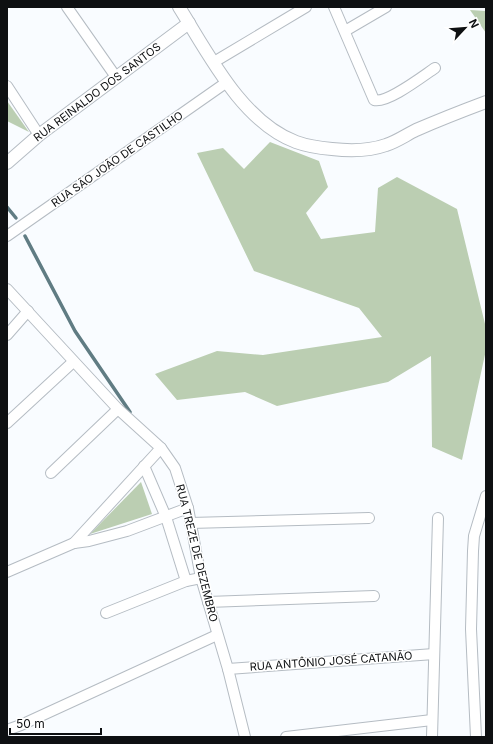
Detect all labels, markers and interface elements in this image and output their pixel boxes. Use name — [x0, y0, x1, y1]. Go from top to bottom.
north arrow — [445, 8, 485, 48]
text: N — [466, 17, 482, 30]
street label: RUA REINALDO DOS SANTOS — [31, 40, 163, 144]
street label: RUA SÃO JOÃO DE CASTILHO — [48, 108, 186, 210]
street label: RUA TREZE DE DEZEMBRO — [173, 483, 221, 623]
street label: RUA ANTÔNIO JOSÉ CATANÃO — [249, 648, 413, 674]
scale bar — [10, 710, 101, 736]
text: 50 m — [16, 716, 45, 731]

